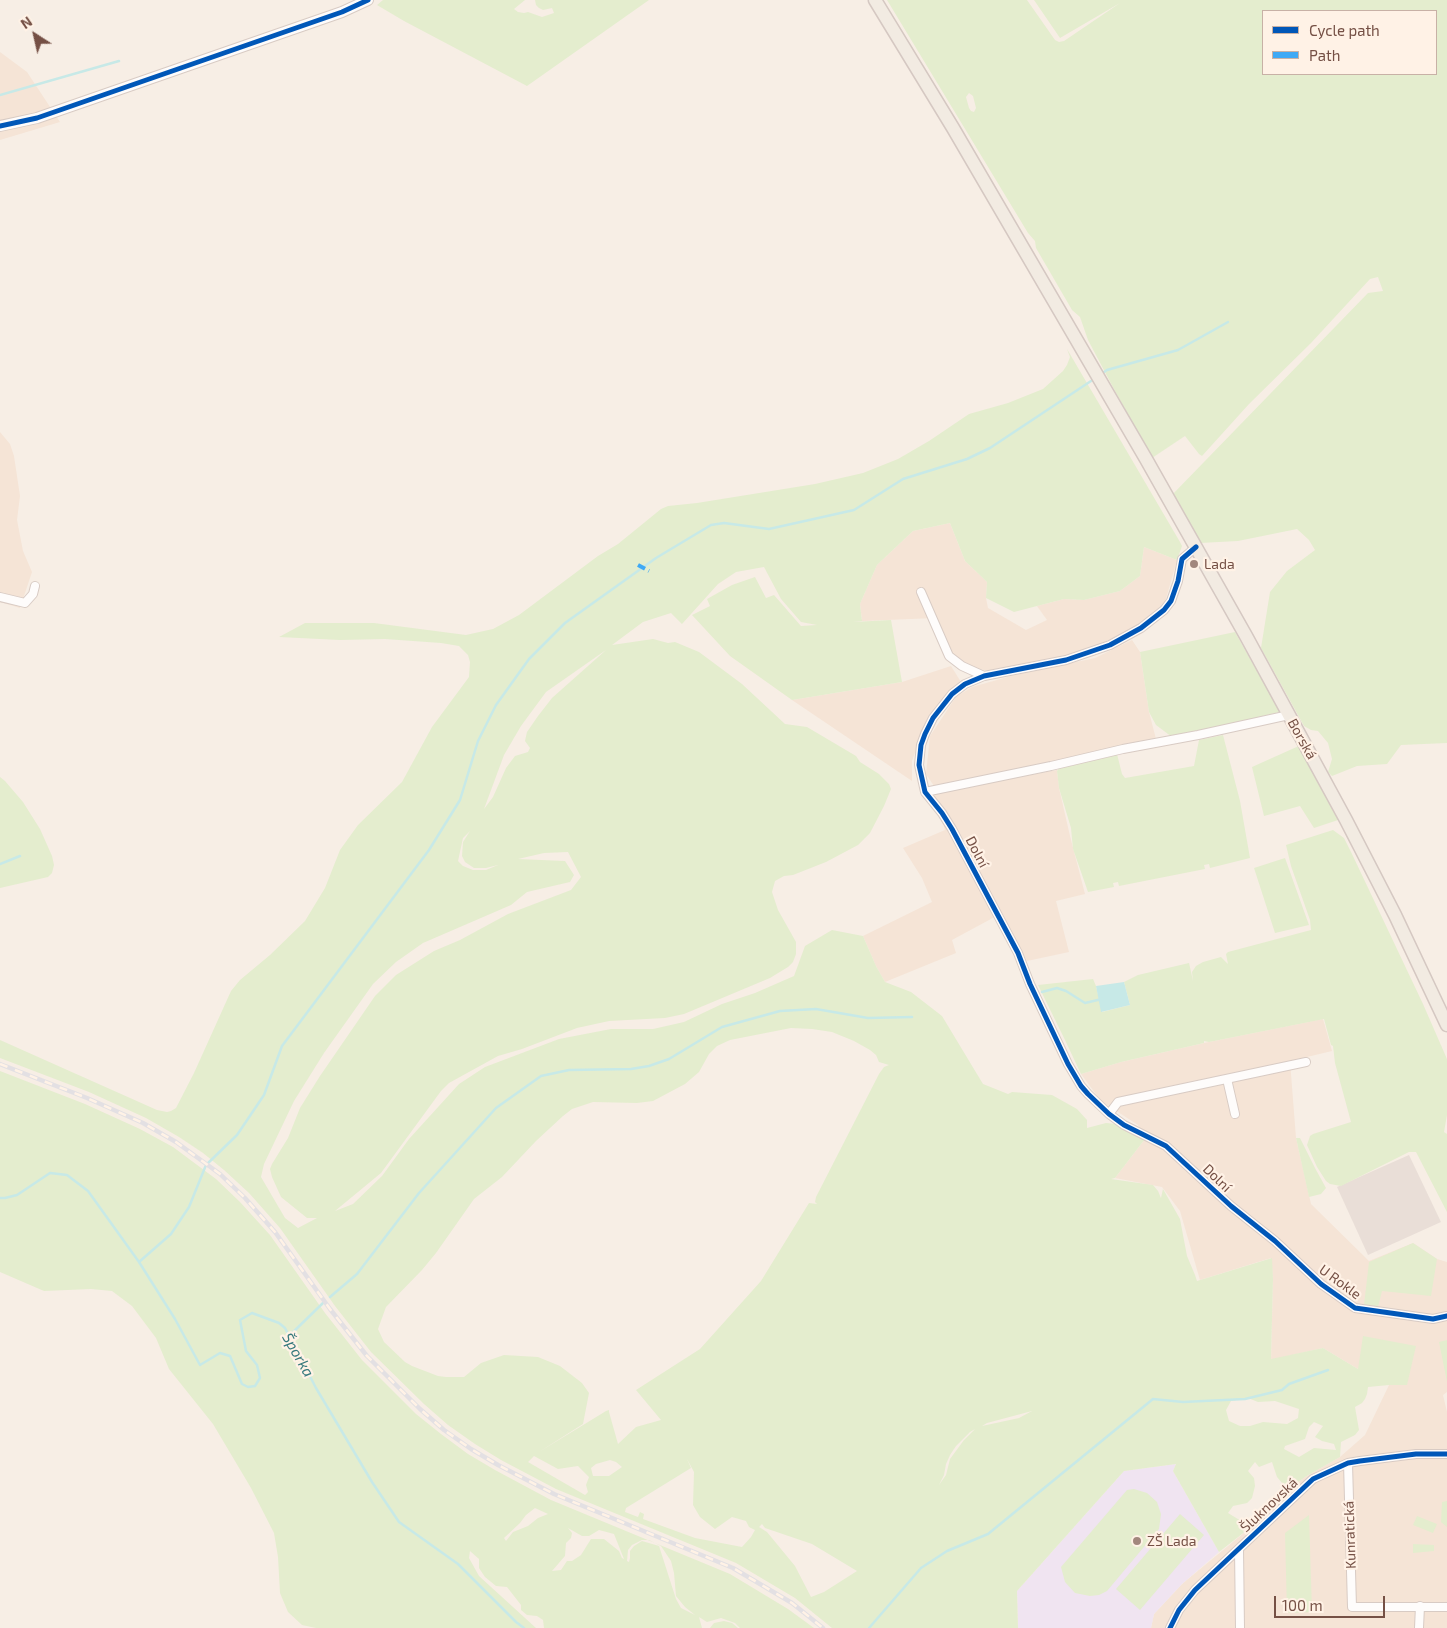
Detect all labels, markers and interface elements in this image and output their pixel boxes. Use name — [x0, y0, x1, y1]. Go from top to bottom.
north arrow — [10, 10, 60, 60]
legend — [1262, 10, 1437, 75]
text: N — [17, 12, 35, 32]
text: Cycle path — [1309, 21, 1380, 39]
text: Path — [1309, 46, 1340, 64]
place label: Lada — [1204, 556, 1235, 572]
marker: Lada — [1188, 558, 1200, 570]
street label: Borská — [1284, 716, 1320, 762]
street label: Dolní — [962, 833, 992, 871]
street label: Dolní — [1199, 1160, 1235, 1196]
street label: U Rokle — [1316, 1261, 1364, 1303]
water label: Šporka — [278, 1330, 318, 1380]
street label: Šluknovská — [1237, 1474, 1301, 1536]
street label: Kunratická — [1340, 1501, 1360, 1569]
place label: ZŠ Lada — [1147, 1533, 1196, 1549]
marker: ZŠ Lada — [1131, 1535, 1143, 1547]
scale bar — [1277, 1586, 1388, 1618]
text: 100 m — [1282, 1596, 1323, 1614]

